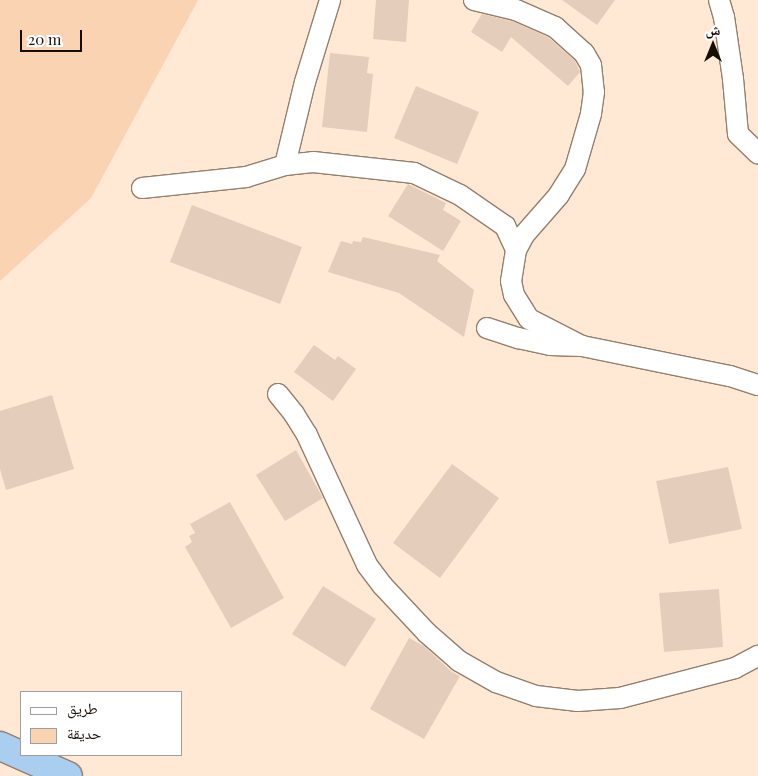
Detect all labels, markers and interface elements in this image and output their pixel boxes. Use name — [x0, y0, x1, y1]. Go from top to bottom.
scale bar — [22, 20, 85, 52]
north arrow — [688, 20, 738, 70]
text: ش — [706, 20, 720, 39]
text: 20 m — [28, 29, 61, 49]
legend — [20, 691, 182, 756]
text: طريق — [67, 698, 98, 718]
text: حديقة — [67, 723, 101, 743]

